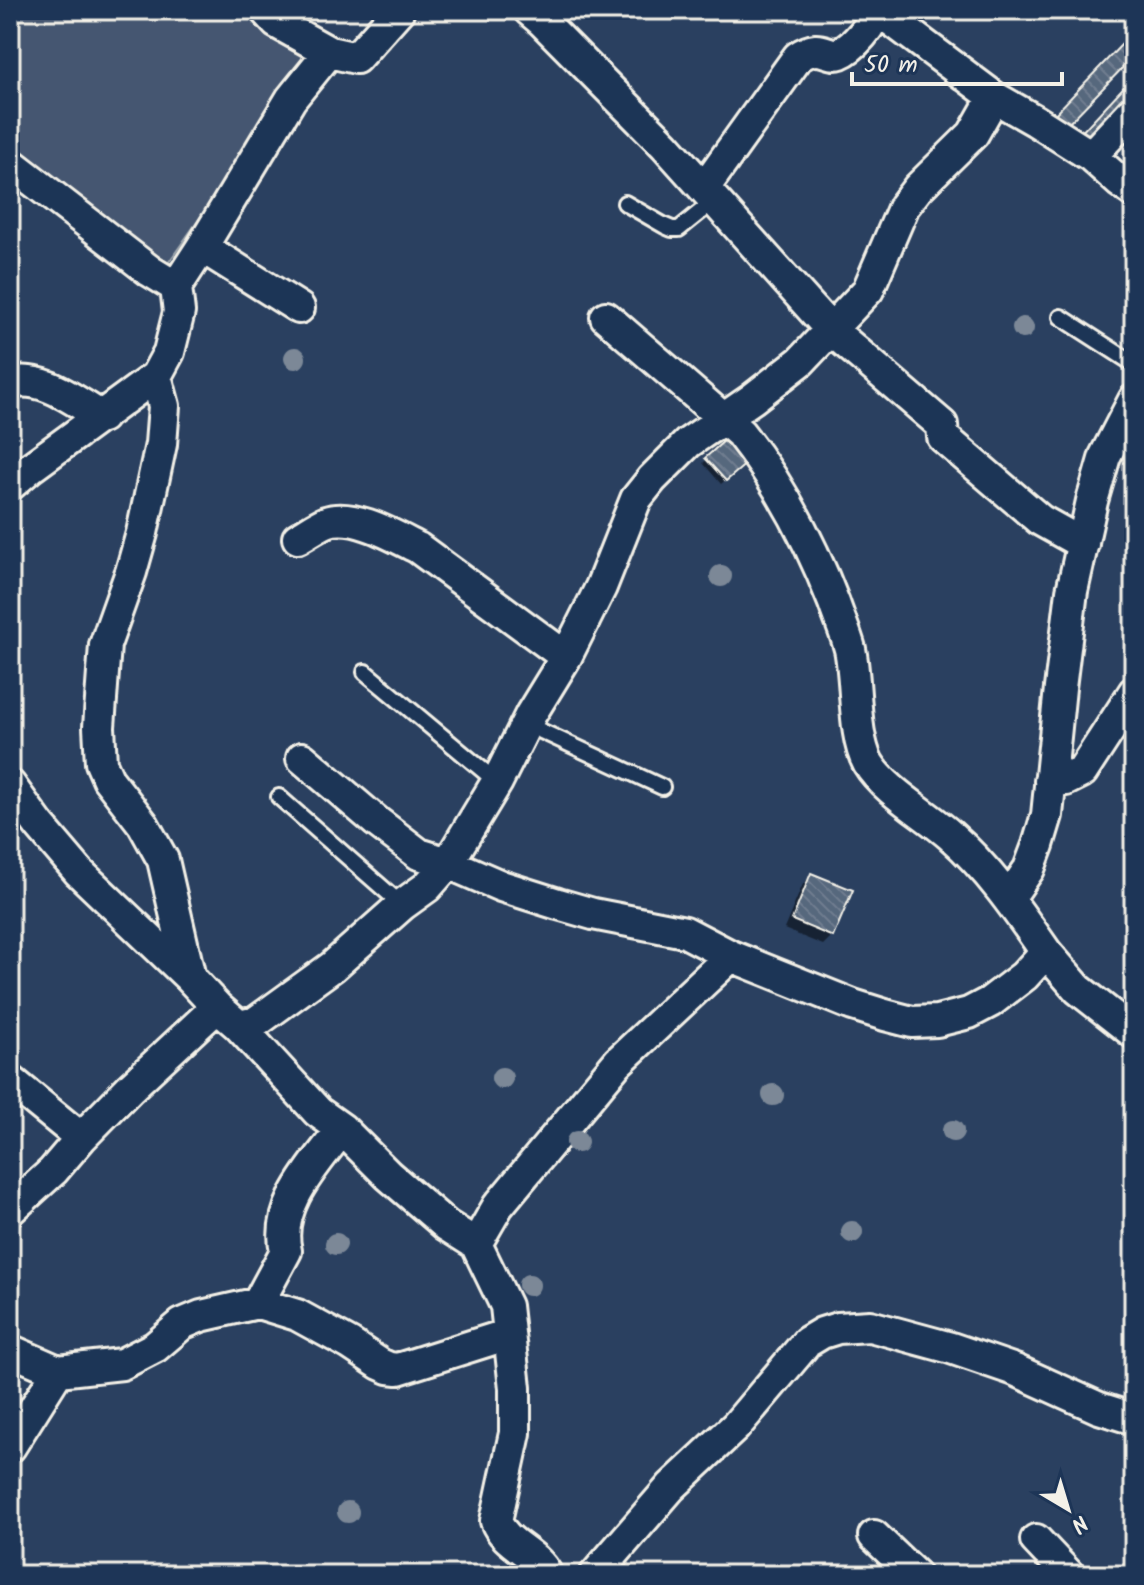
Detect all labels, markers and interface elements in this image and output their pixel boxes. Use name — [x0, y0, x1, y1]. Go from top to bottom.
scale bar — [852, 36, 1062, 86]
text: 50 m — [864, 46, 918, 85]
north arrow — [1028, 1469, 1108, 1549]
text: N — [1062, 1505, 1095, 1541]

